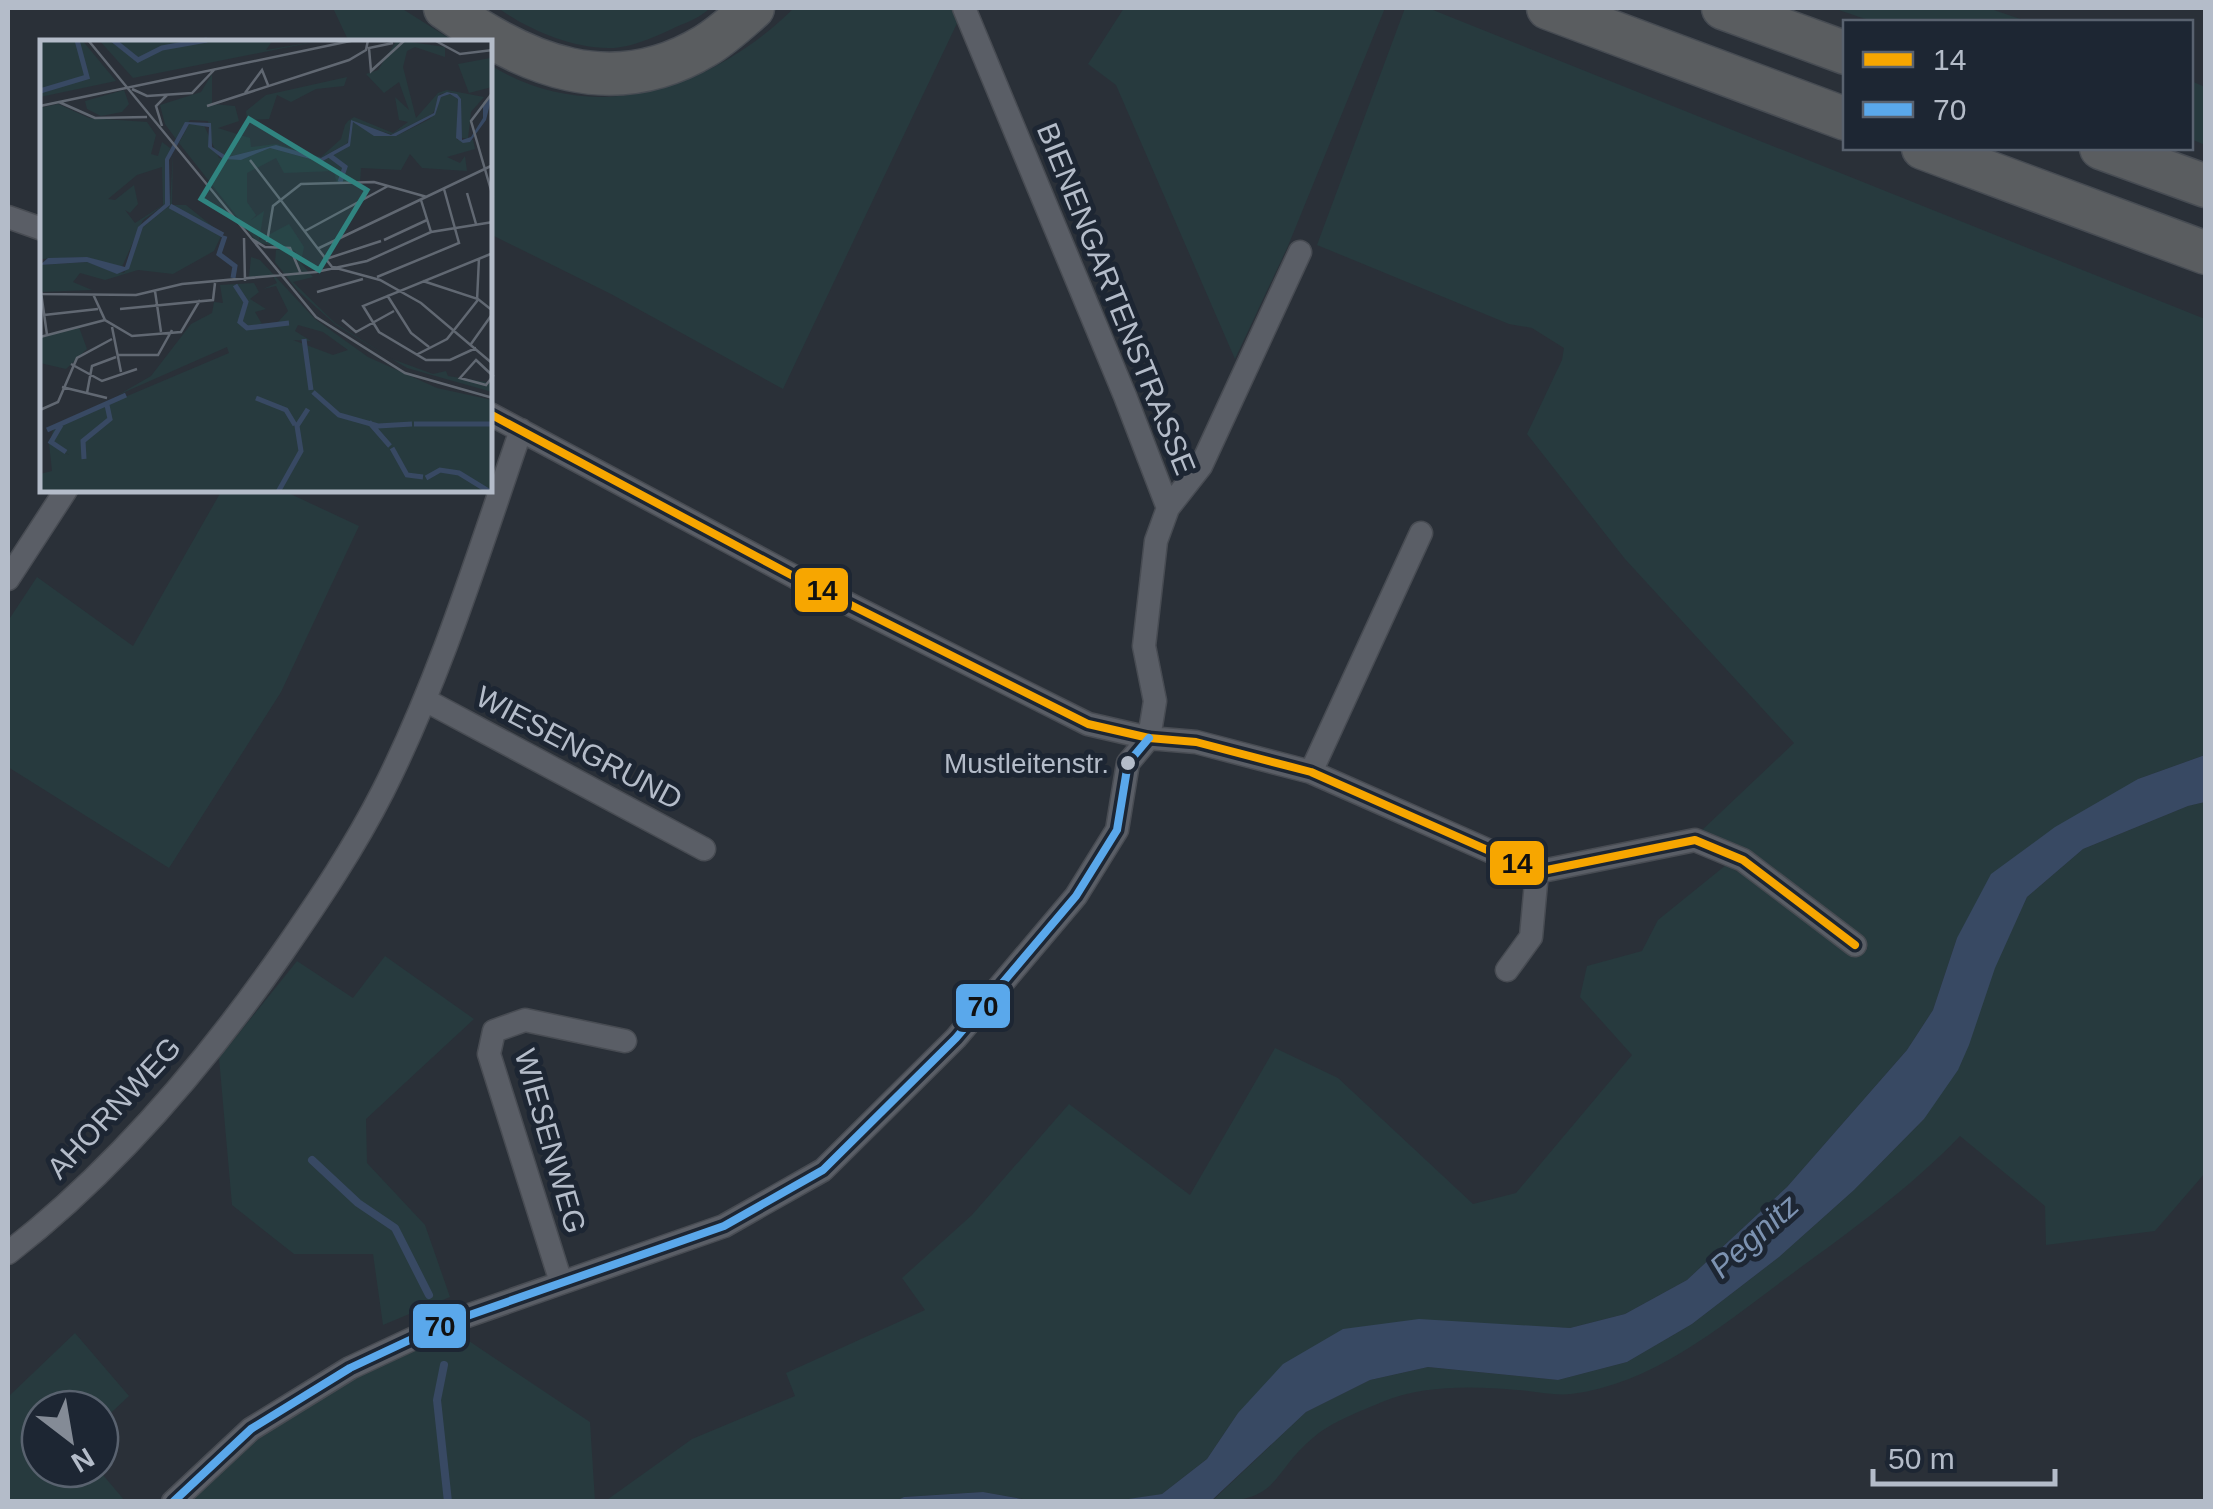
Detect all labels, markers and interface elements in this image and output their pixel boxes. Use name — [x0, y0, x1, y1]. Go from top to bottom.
legend — [1843, 20, 2193, 150]
inset map — [40, 40, 492, 492]
text: 14 — [1933, 43, 1966, 76]
text: 70 — [1933, 93, 1966, 126]
street label: BIENENGARTENSTRASSE — [1031, 118, 1202, 479]
line badge: 14 — [793, 566, 850, 614]
text: 14 — [806, 575, 838, 606]
street label: WIESENGRUND — [471, 679, 688, 816]
place label: Mustleitenstr. — [944, 748, 1109, 779]
marker: Mustleitenstr. — [1118, 753, 1138, 773]
line badge: 14 — [1488, 839, 1546, 887]
text: 14 — [1501, 848, 1533, 879]
line badge: 70 — [954, 982, 1012, 1030]
text: 70 — [967, 991, 999, 1022]
street label: AHORNWEG — [40, 1031, 187, 1185]
street label: WIESENWEG — [508, 1045, 593, 1237]
water label: Pegnitz — [1702, 1187, 1806, 1285]
line badge: 70 — [411, 1302, 468, 1350]
text: 70 — [424, 1311, 456, 1342]
north arrow — [20, 1389, 120, 1489]
scale bar — [1873, 1424, 2056, 1486]
text: N — [66, 1442, 99, 1478]
text: 50 m — [1888, 1442, 1955, 1475]

